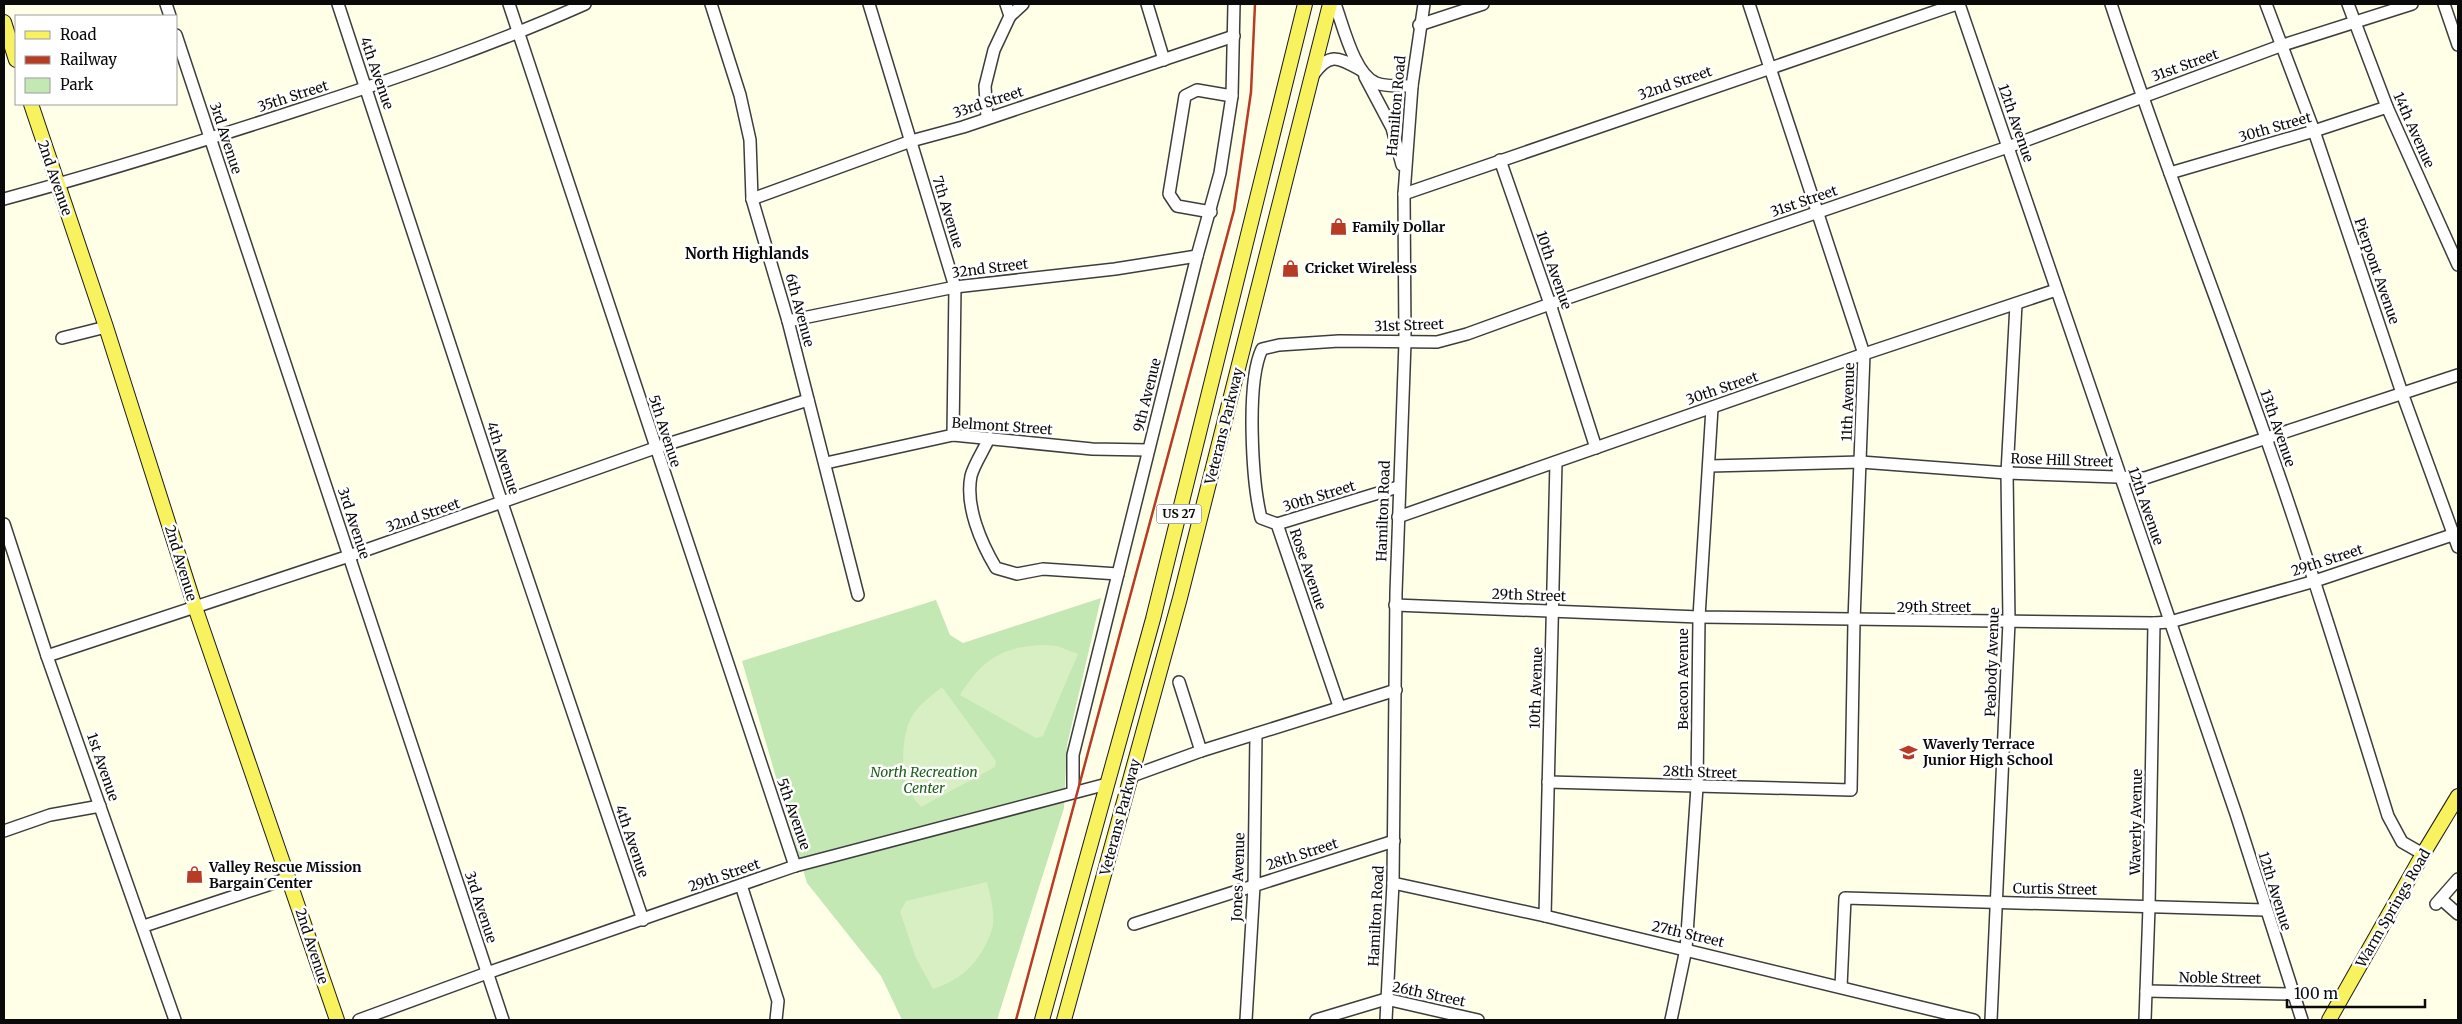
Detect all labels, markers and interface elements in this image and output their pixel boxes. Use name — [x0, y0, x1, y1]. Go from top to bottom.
legend — [15, 15, 178, 105]
text: Road — [60, 25, 96, 44]
street label: 4th Avenue — [356, 34, 398, 112]
street label: 31st Street — [2149, 44, 2221, 85]
text: Railway — [60, 50, 117, 69]
street label: Hamilton Road — [1383, 54, 1409, 157]
street label: 32nd Street — [1636, 62, 1715, 104]
text: Park — [60, 75, 94, 94]
street label: 35th Street — [256, 76, 331, 116]
street label: 33rd Street — [951, 82, 1026, 122]
street label: 12th Avenue — [1994, 82, 2038, 164]
street label: 14th Avenue — [2389, 89, 2439, 171]
street label: 3rd Avenue — [206, 100, 246, 176]
street label: 30th Street — [2237, 108, 2314, 146]
street label: 2nd Avenue — [34, 138, 76, 218]
street label: 7th Avenue — [928, 174, 968, 250]
street label: 31st Street — [1768, 181, 1840, 221]
street label: Pierpont Avenue — [2350, 215, 2404, 327]
shop icon: Family Dollar — [1328, 217, 1348, 237]
place label: Family Dollar — [1352, 218, 1446, 236]
street label: 10th Avenue — [1532, 228, 1576, 312]
district label: North Highlands — [685, 244, 809, 263]
street label: 32nd Street — [951, 254, 1030, 282]
shop icon: Cricket Wireless — [1281, 258, 1301, 278]
place label: Cricket Wireless — [1305, 259, 1417, 277]
street label: 6th Avenue — [782, 271, 818, 349]
street label: 31st Street — [1374, 315, 1445, 335]
street label: 9th Avenue — [1129, 356, 1165, 434]
street label: 11th Avenue — [1838, 362, 1858, 442]
street label: Veterans Parkway — [1201, 365, 1247, 487]
street label: 30th Street — [1684, 367, 1761, 409]
street label: 13th Avenue — [2256, 387, 2300, 469]
street label: 5th Avenue — [645, 393, 685, 469]
street label: Belmont Street — [951, 413, 1054, 439]
street label: 4th Avenue — [483, 419, 523, 497]
street label: Rose Hill Street — [2010, 449, 2114, 471]
street label: Hamilton Road — [1372, 460, 1394, 562]
street label: 12th Avenue — [2124, 465, 2168, 547]
street label: 30th Street — [1281, 476, 1358, 516]
street label: 3rd Avenue — [334, 485, 374, 561]
street label: 32nd Street — [384, 494, 463, 536]
road number: US 27 — [1156, 504, 1202, 524]
street label: 2nd Avenue — [161, 523, 201, 603]
street label: Rose Avenue — [1286, 526, 1330, 612]
street label: 29th Street — [2289, 540, 2366, 580]
street label: 29th Street — [1491, 585, 1567, 605]
street label: 29th Street — [1897, 598, 1972, 616]
street label: Peabody Avenue — [1981, 607, 2003, 717]
street label: Beacon Avenue — [1674, 628, 1692, 730]
street label: 10th Avenue — [1526, 647, 1546, 729]
street label: 1st Avenue — [83, 730, 123, 804]
place label: Waverly Terrace Junior High School — [1922, 735, 2054, 769]
school or university icon: Waverly Terrace Junior High School — [1899, 742, 1919, 762]
street label: Veterans Parkway — [1096, 756, 1144, 878]
street label: 28th Street — [1662, 762, 1738, 782]
park label: North Recreation Center — [870, 763, 978, 797]
street label: Waverly Avenue — [2126, 769, 2146, 876]
street label: 5th Avenue — [773, 776, 815, 852]
street label: 4th Avenue — [611, 802, 653, 880]
street label: Jones Avenue — [1227, 832, 1249, 923]
street label: 28th Street — [1264, 834, 1341, 874]
street label: Warm Springs Road — [2351, 845, 2435, 971]
street label: 12th Avenue — [2254, 849, 2296, 933]
street label: 29th Street — [686, 854, 763, 896]
place label: Valley Rescue Mission Bargain Center — [208, 858, 362, 892]
street label: Hamilton Road — [1364, 864, 1388, 967]
shop icon: Valley Rescue Mission Bargain Center — [185, 865, 205, 885]
street label: 3rd Avenue — [461, 869, 501, 945]
street label: Curtis Street — [2013, 879, 2098, 899]
street label: 2nd Avenue — [291, 906, 333, 986]
street label: 27th Street — [1650, 917, 1726, 951]
street label: Noble Street — [2179, 968, 2262, 988]
scale bar — [2287, 976, 2424, 1008]
street label: 26th Street — [1391, 977, 1468, 1011]
text: 100 m — [2294, 984, 2338, 1003]

